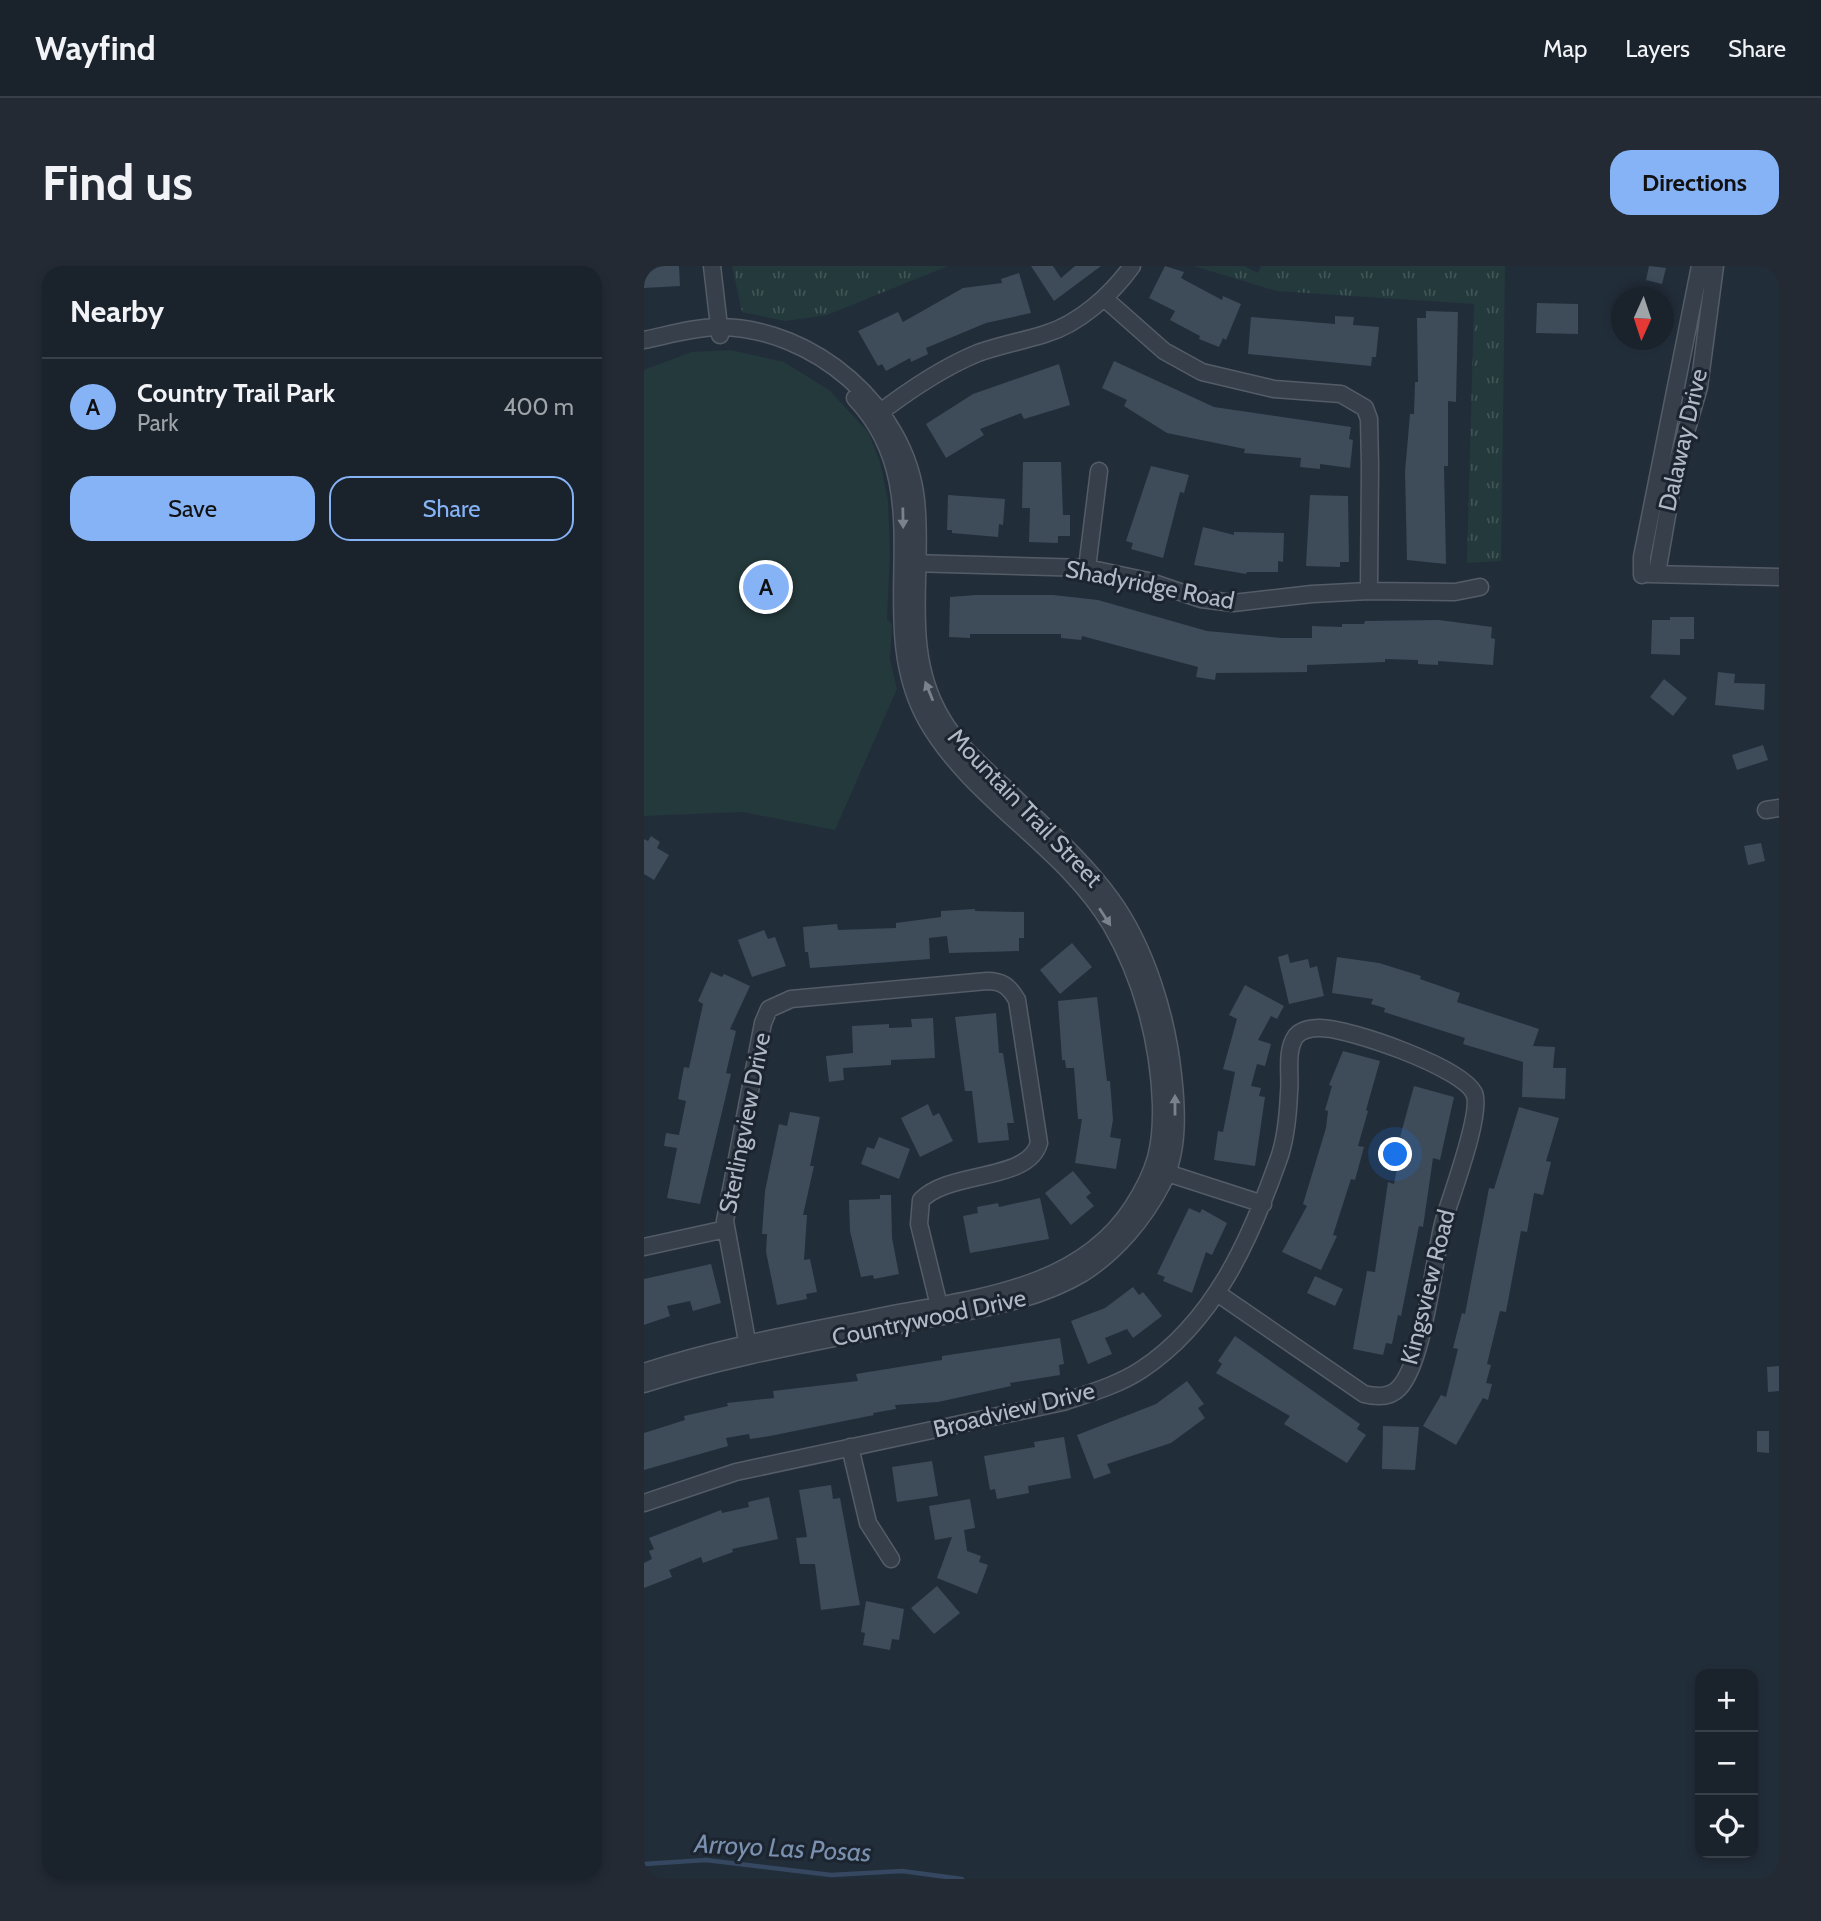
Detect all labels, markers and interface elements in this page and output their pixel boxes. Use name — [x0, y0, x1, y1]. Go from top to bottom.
text: Wayfind — [35, 28, 156, 68]
text: Map — [1543, 34, 1587, 63]
text: Layers — [1625, 34, 1690, 63]
text: Share — [1728, 34, 1786, 63]
button: Directions — [1610, 150, 1779, 215]
text: Find us — [42, 153, 193, 212]
north arrow — [1611, 287, 1674, 350]
text: Nearby — [70, 293, 164, 330]
street label: Dalaway Drive — [1652, 366, 1713, 514]
text: Country Trail Park — [137, 377, 335, 409]
text: A — [86, 393, 100, 421]
text: 400 m — [503, 393, 574, 421]
text: Park — [137, 409, 178, 437]
button: Save — [70, 476, 315, 541]
button: Share — [329, 476, 574, 541]
one-way arrow — [897, 508, 909, 530]
street label: Shadyridge Road — [1063, 554, 1237, 615]
pin: A — [743, 561, 789, 613]
one-way arrow — [923, 680, 934, 701]
street label: Mountain Trail Street — [942, 722, 1108, 893]
one-way arrow — [1099, 907, 1112, 926]
street label: Sterlingview Drive — [713, 1030, 776, 1216]
one-way arrow — [1169, 1094, 1181, 1116]
your location — [1378, 1137, 1412, 1171]
street label: Kingsview Road — [1394, 1206, 1461, 1367]
street label: Countrywood Drive — [829, 1283, 1028, 1352]
street label: Broadview Drive — [930, 1375, 1098, 1444]
map controls — [1695, 1669, 1758, 1858]
button: + — [1695, 1669, 1758, 1732]
button: − — [1695, 1732, 1758, 1795]
button: locate — [1695, 1795, 1758, 1858]
water label: Arroyo Las Posas — [693, 1827, 872, 1869]

